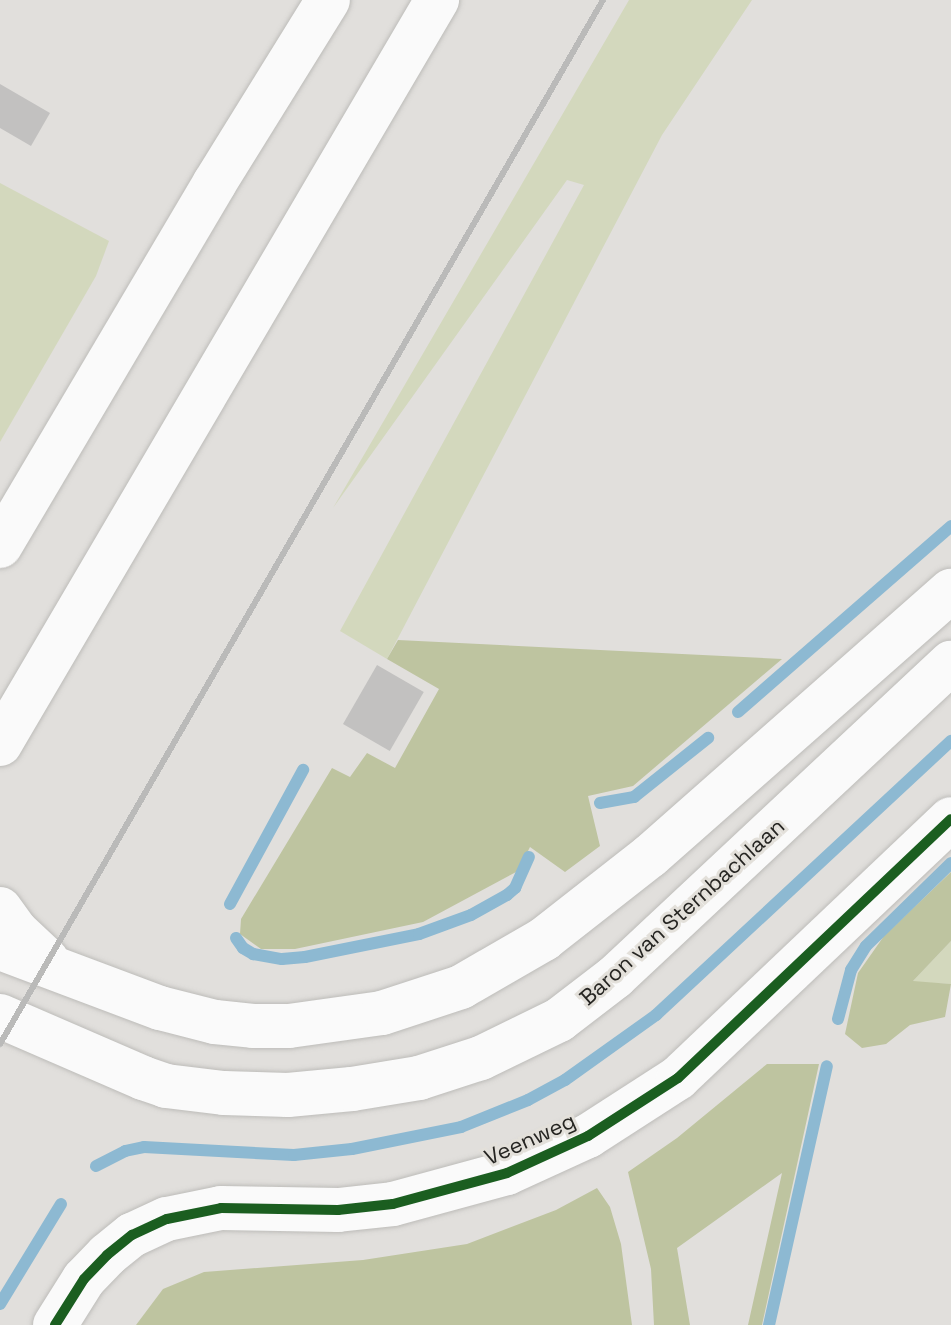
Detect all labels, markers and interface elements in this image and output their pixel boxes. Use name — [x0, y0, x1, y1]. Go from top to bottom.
street label: Baron van Sternbachlaan — [574, 813, 790, 1011]
street label: Veenweg — [480, 1107, 580, 1171]

